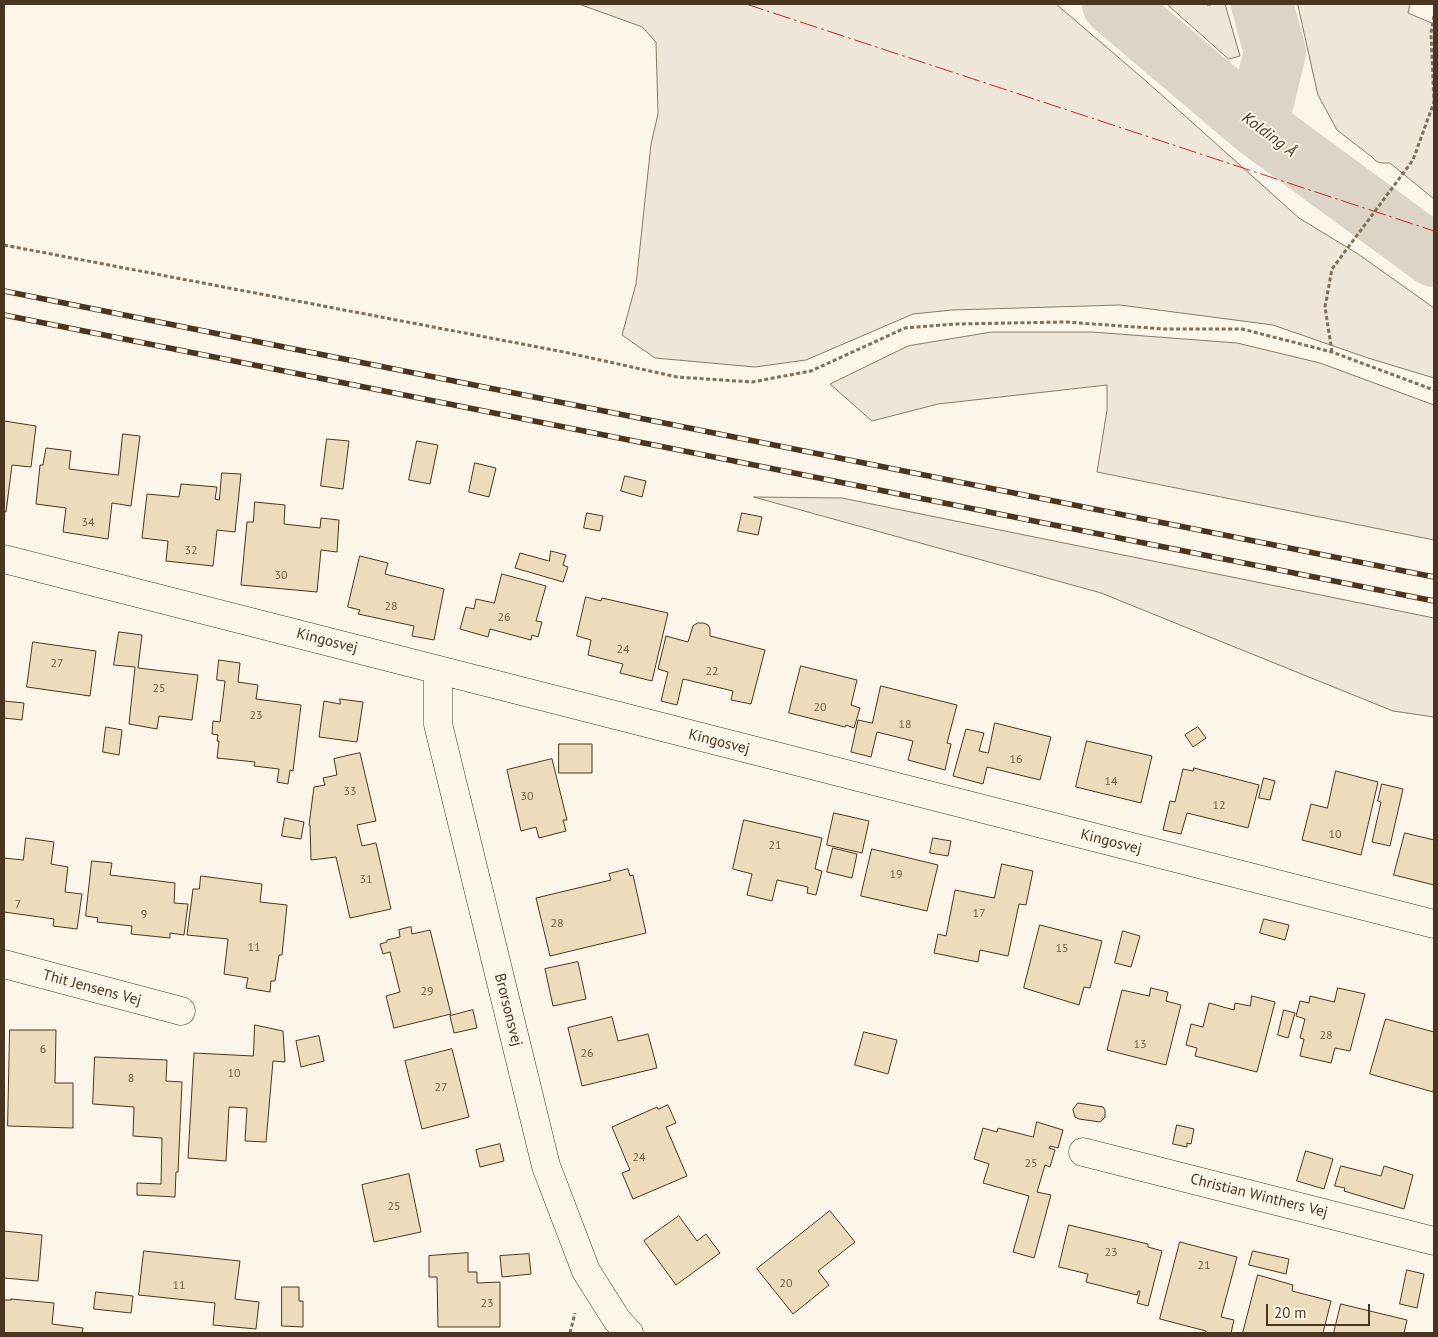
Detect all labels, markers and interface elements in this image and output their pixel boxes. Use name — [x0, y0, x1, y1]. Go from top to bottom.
water label: Kolding Å — [1238, 108, 1300, 162]
house number: 34 — [81, 516, 95, 530]
house number: 32 — [184, 544, 198, 558]
house number: 30 — [274, 569, 288, 583]
house number: 28 — [384, 600, 398, 614]
house number: 26 — [497, 611, 511, 625]
street label: Kingosvej — [295, 625, 359, 657]
house number: 24 — [616, 643, 630, 657]
house number: 27 — [50, 657, 64, 671]
house number: 22 — [705, 665, 719, 679]
house number: 25 — [152, 682, 166, 696]
house number: 20 — [813, 701, 827, 715]
house number: 23 — [249, 709, 263, 723]
house number: 18 — [898, 718, 912, 732]
street label: Kingosvej — [687, 726, 751, 758]
house number: 16 — [1009, 753, 1023, 767]
house number: 14 — [1104, 775, 1118, 789]
house number: 33 — [343, 785, 357, 799]
house number: 30 — [520, 790, 534, 804]
house number: 12 — [1212, 799, 1226, 813]
street label: Kingosvej — [1079, 826, 1143, 858]
house number: 10 — [1328, 828, 1342, 842]
house number: 21 — [768, 839, 782, 853]
house number: 19 — [889, 868, 903, 882]
house number: 31 — [359, 873, 373, 887]
house number: 7 — [15, 898, 21, 912]
house number: 17 — [972, 907, 986, 921]
house number: 9 — [141, 908, 147, 922]
house number: 28 — [550, 917, 564, 931]
house number: 11 — [247, 941, 261, 955]
house number: 15 — [1055, 942, 1069, 956]
street label: Thit Jensens Vej — [41, 966, 143, 1010]
street label: Brorsonsvej — [490, 972, 526, 1048]
house number: 29 — [420, 985, 434, 999]
house number: 28 — [1319, 1029, 1333, 1043]
house number: 13 — [1133, 1038, 1147, 1052]
house number: 6 — [40, 1043, 46, 1057]
house number: 26 — [580, 1047, 594, 1061]
house number: 10 — [227, 1067, 241, 1081]
house number: 8 — [128, 1072, 134, 1086]
house number: 27 — [434, 1081, 448, 1095]
house number: 24 — [632, 1151, 646, 1165]
house number: 25 — [1024, 1157, 1038, 1171]
street label: Christian Winthers Vej — [1188, 1170, 1330, 1222]
house number: 25 — [387, 1200, 401, 1214]
house number: 23 — [1104, 1246, 1118, 1260]
house number: 21 — [1197, 1259, 1211, 1273]
house number: 20 — [779, 1277, 793, 1291]
house number: 11 — [172, 1279, 186, 1293]
scale bar — [1268, 1294, 1372, 1326]
house number: 23 — [480, 1297, 494, 1311]
text: 20 m — [1274, 1303, 1307, 1322]

